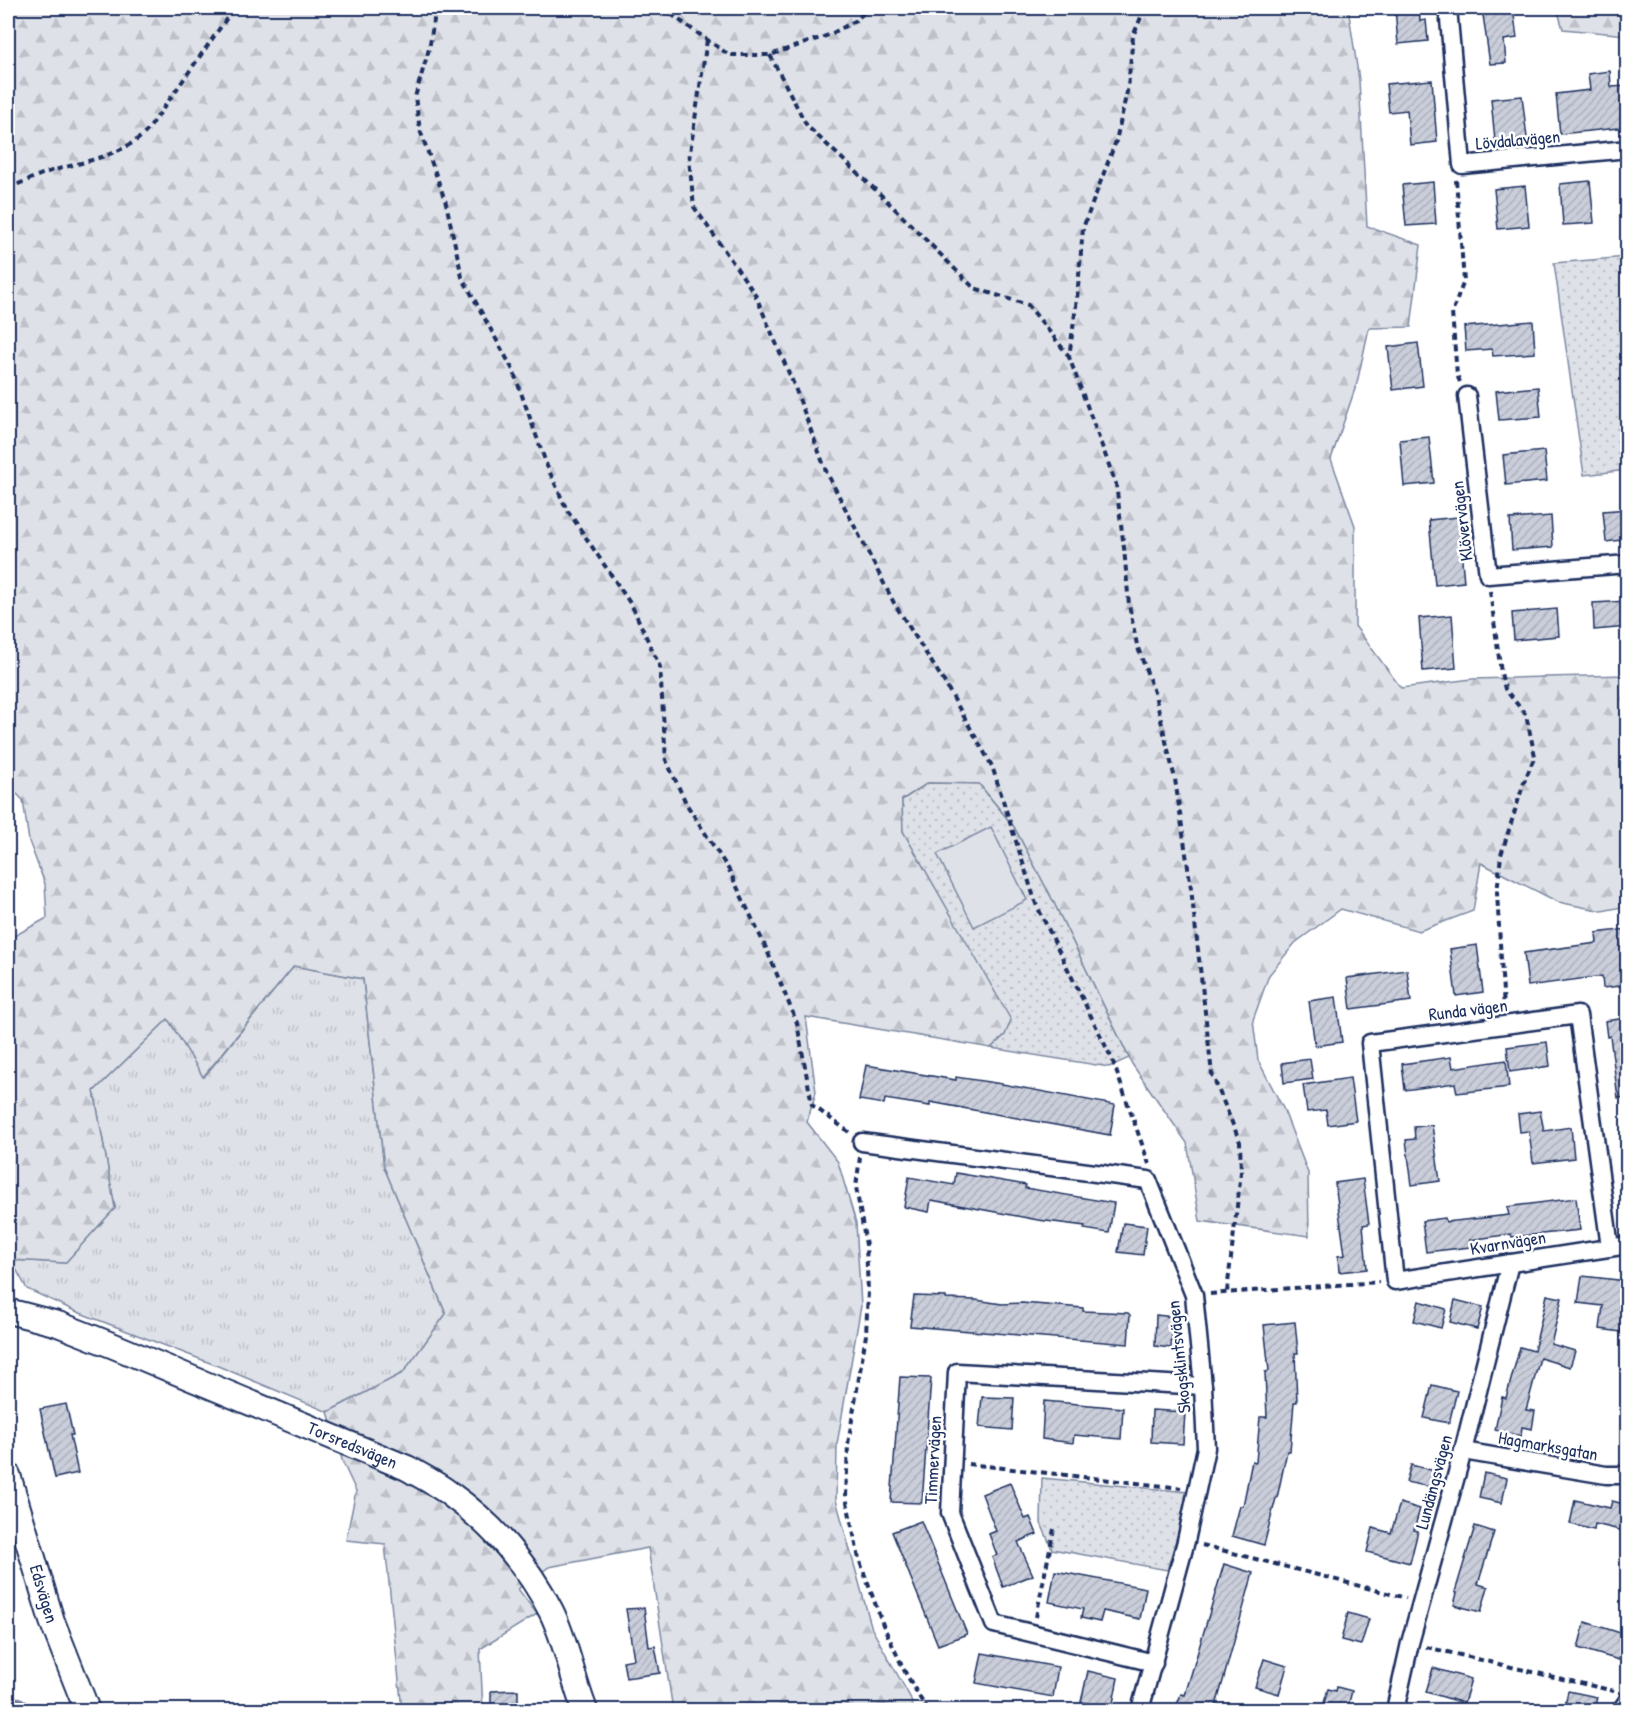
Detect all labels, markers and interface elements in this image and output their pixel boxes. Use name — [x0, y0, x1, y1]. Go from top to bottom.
street label: Lövdalavägen — [1475, 123, 1561, 156]
street label: Klövervägen — [1444, 480, 1479, 562]
street label: Runda vägen — [1427, 992, 1509, 1027]
street label: Kvarnvägen — [1468, 1224, 1548, 1261]
street label: Skogsklintsvägen — [1160, 1300, 1197, 1415]
street label: Torsredsvägen — [304, 1415, 401, 1475]
street label: Timmervägen — [918, 1415, 947, 1505]
street label: Hagmarksgatan — [1496, 1424, 1600, 1467]
street label: Lundängsvägen — [1409, 1432, 1458, 1532]
street label: Edsvägen — [24, 1561, 65, 1626]

